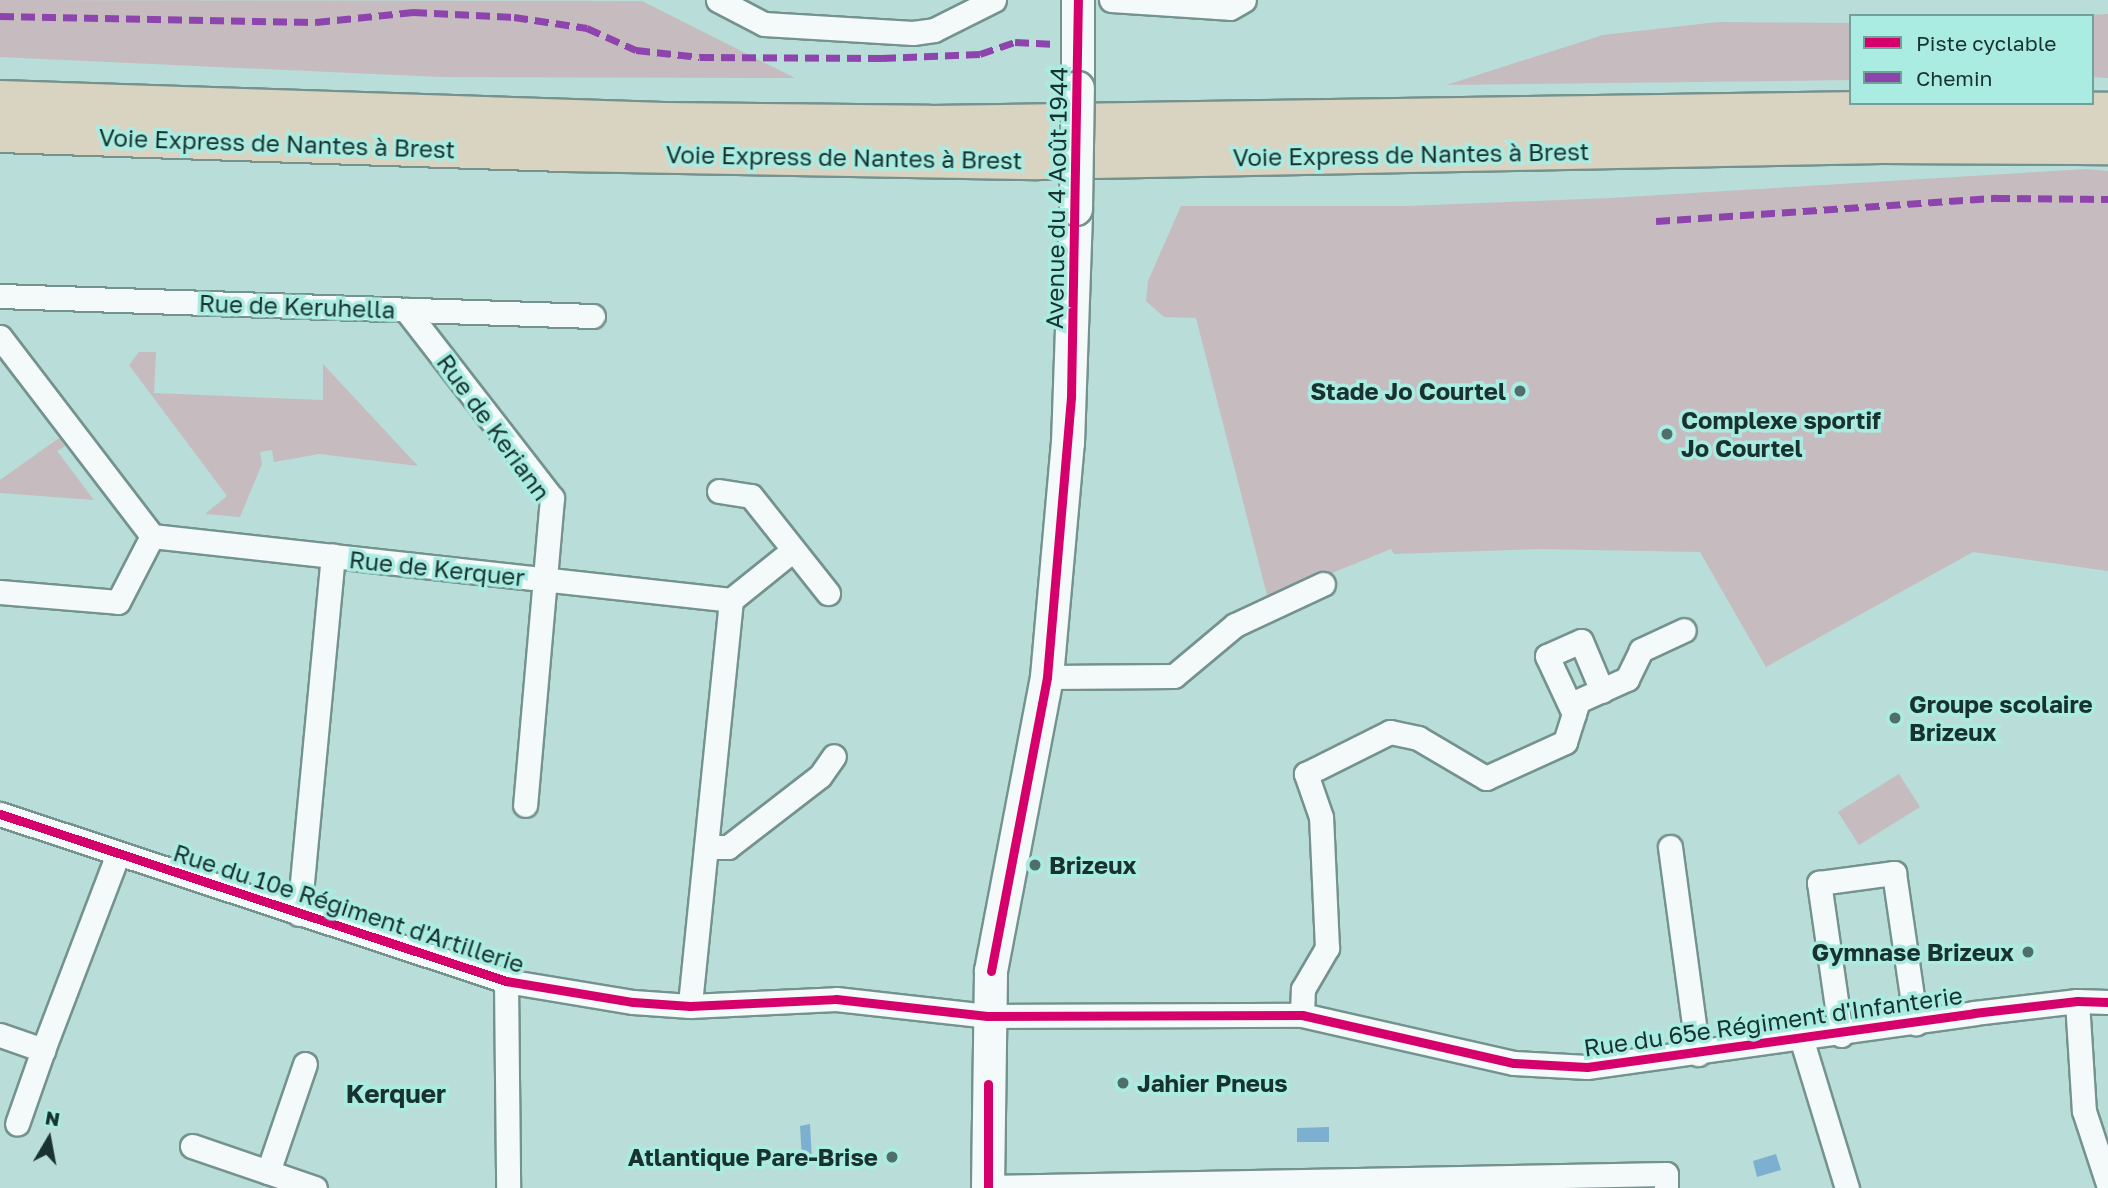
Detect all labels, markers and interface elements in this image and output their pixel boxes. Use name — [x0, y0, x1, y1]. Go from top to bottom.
legend — [1849, 14, 2094, 105]
text: Piste cyclable — [1916, 30, 2056, 56]
text: Chemin — [1916, 65, 1993, 91]
street label: Avenue du 4 Août 1944 — [1039, 67, 1073, 329]
street label: Voie Express de Nantes à Brest — [98, 122, 456, 164]
street label: Voie Express de Nantes à Brest — [1232, 136, 1590, 172]
street label: Voie Express de Nantes à Brest — [665, 139, 1023, 175]
street label: Rue de Keruhella — [198, 288, 396, 324]
street label: Rue de Keriann — [431, 348, 557, 506]
place label: Stade Jo Courtel — [1310, 377, 1506, 405]
marker: Stade Jo Courtel — [1512, 383, 1528, 399]
place label: Complexe sportif Jo Courtel — [1681, 406, 1881, 462]
marker: Complexe sportif Jo Courtel — [1659, 426, 1675, 442]
street label: Rue de Kerquer — [348, 544, 526, 592]
place label: Groupe scolaire Brizeux — [1909, 690, 2093, 746]
marker: Groupe scolaire Brizeux — [1887, 710, 1903, 726]
street label: Rue du 10e Régiment d'Artillerie — [170, 838, 528, 978]
place label: Brizeux — [1049, 851, 1136, 879]
marker: Brizeux — [1027, 857, 1043, 873]
place label: Gymnase Brizeux — [1812, 938, 2014, 966]
marker: Gymnase Brizeux — [2020, 944, 2036, 960]
street label: Rue du 65e Régiment d'Infanterie — [1582, 980, 1964, 1062]
place label: Jahier Pneus — [1137, 1069, 1288, 1097]
marker: Jahier Pneus — [1115, 1075, 1131, 1091]
district label: Kerquer — [346, 1078, 446, 1110]
north arrow — [14, 1104, 84, 1174]
text: N — [44, 1105, 62, 1130]
place label: Atlantique Pare-Brise — [628, 1143, 878, 1171]
marker: Atlantique Pare-Brise — [884, 1149, 900, 1165]

